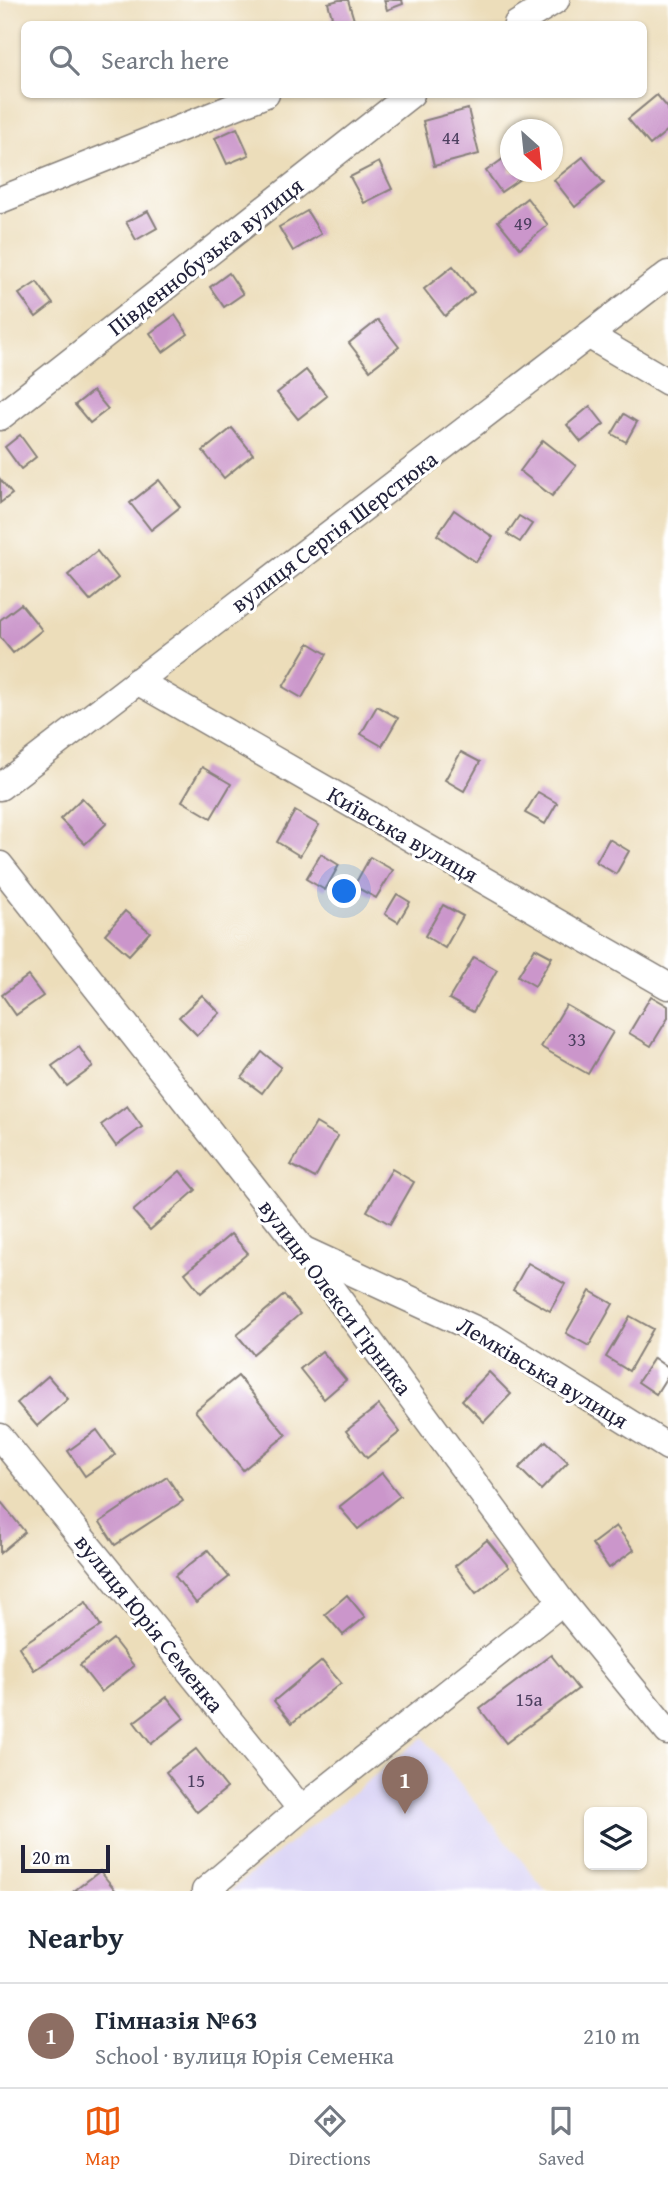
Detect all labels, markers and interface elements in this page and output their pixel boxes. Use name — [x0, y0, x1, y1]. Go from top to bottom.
search box — [21, 21, 647, 98]
text: Search here — [101, 40, 229, 79]
icon: search — [45, 41, 83, 79]
north arrow — [500, 119, 563, 182]
house number: 44 — [442, 123, 460, 151]
street label: Південнобузька вулиця — [100, 169, 310, 343]
house number: 49 — [514, 209, 532, 237]
street label: вулиця Сергія Шерстюка — [224, 442, 444, 620]
street label: Київська вулиця — [322, 777, 485, 891]
your location — [327, 874, 361, 908]
house number: 33 — [568, 1025, 586, 1053]
street label: вулиця Олекси Гірника — [251, 1192, 421, 1402]
street label: Лемківська вулиця — [451, 1308, 635, 1436]
street label: вулиця Юрія Семенка — [68, 1527, 232, 1719]
house number: 15а — [515, 1685, 543, 1713]
pin: 1 — [382, 1756, 428, 1814]
house number: 15 — [187, 1766, 205, 1794]
map controls — [584, 1807, 647, 1870]
button: layers — [584, 1807, 647, 1870]
scale bar — [21, 1842, 110, 1874]
text: 20 m — [32, 1843, 70, 1871]
text: Nearby — [28, 1915, 124, 1959]
text: Гімназія №63 — [95, 2000, 258, 2039]
text: 1 — [45, 2019, 57, 2052]
text: 210 m — [583, 2019, 640, 2052]
text: School · вулиця Юрія Семенка — [95, 2039, 394, 2072]
tab: Map — [84, 2102, 122, 2172]
tab: Directions — [289, 2102, 371, 2172]
tab: Saved — [538, 2102, 584, 2172]

